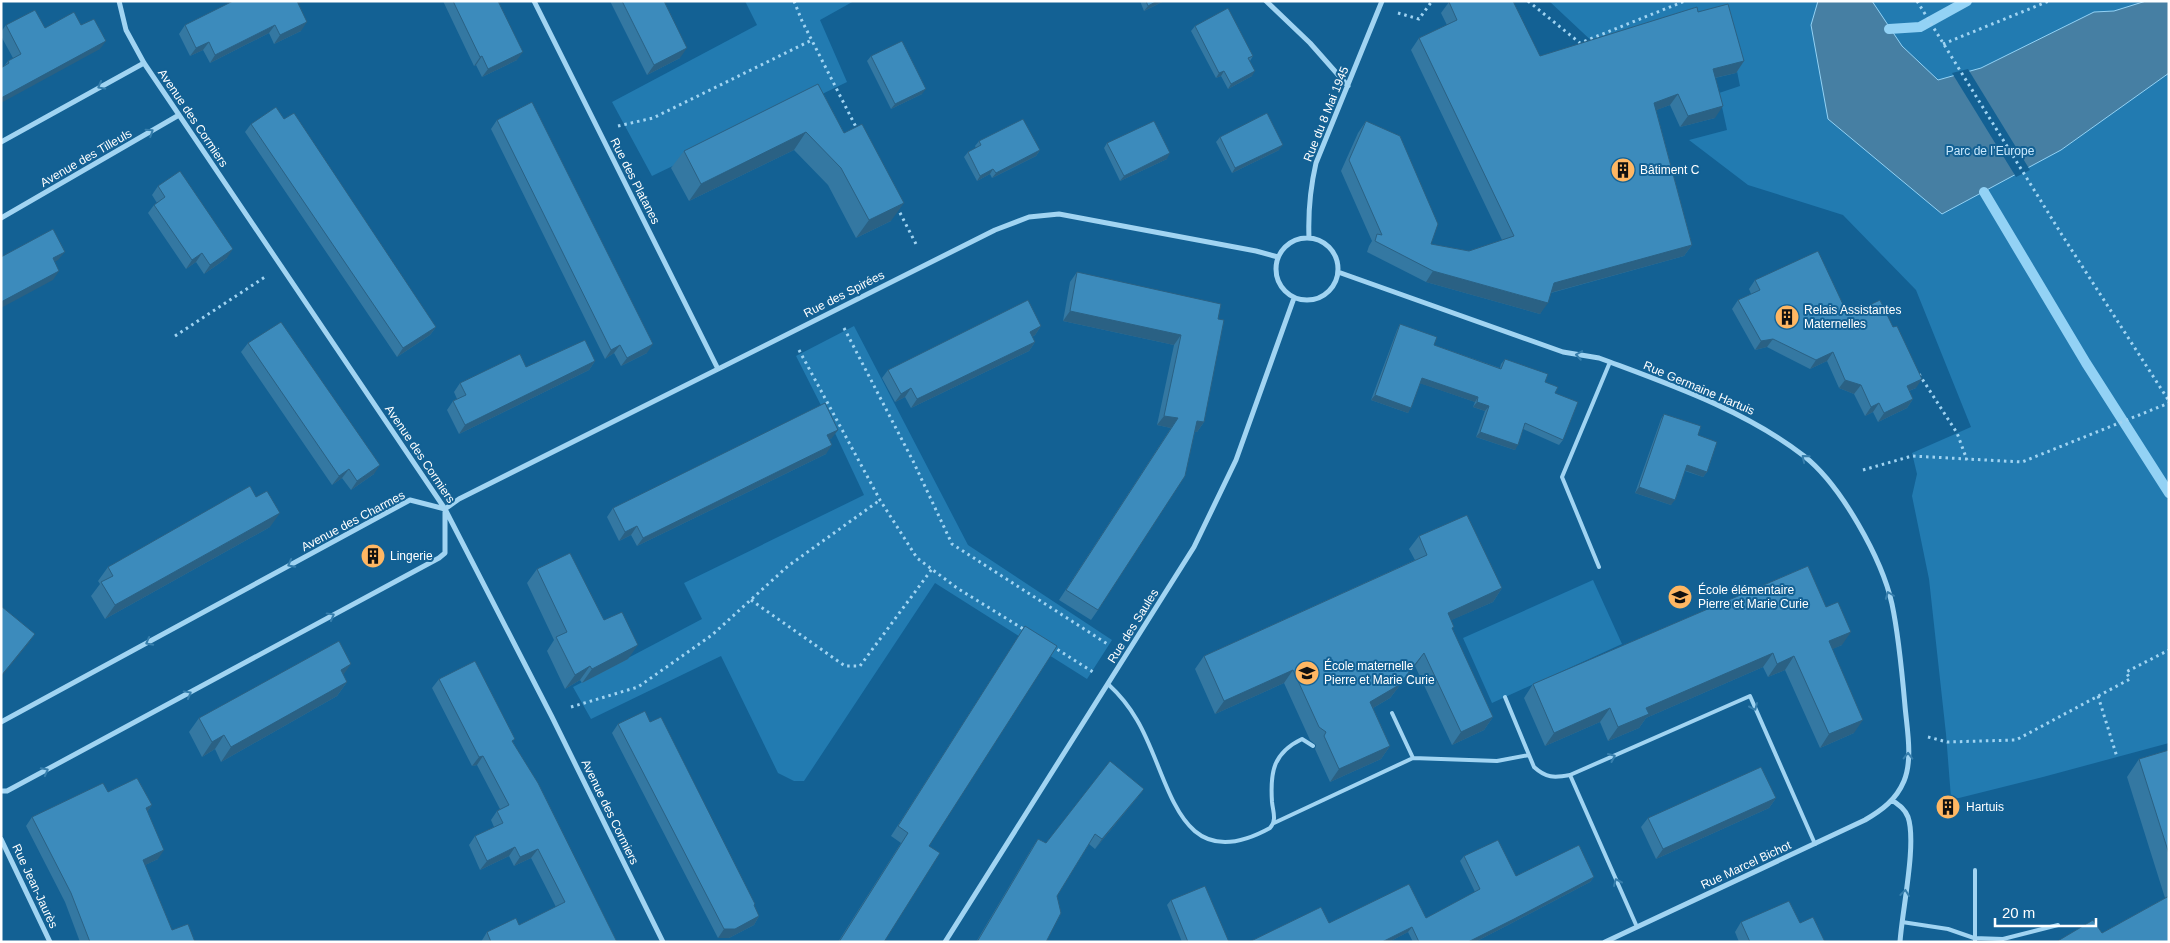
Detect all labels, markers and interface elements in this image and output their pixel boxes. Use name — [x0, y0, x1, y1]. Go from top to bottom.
street label: Rue du 8 Mai 1945 — [1301, 64, 1352, 164]
street label: Avenue des Cormiers — [155, 66, 231, 170]
one-way arrow — [98, 80, 107, 90]
street label: Avenue des Tilleuls — [38, 126, 134, 190]
one-way arrow — [144, 129, 153, 139]
street label: Rue des Platanes — [607, 136, 663, 226]
park label: Parc de l’Europe — [1946, 144, 2035, 158]
building icon: Bâtiment C — [1610, 157, 1636, 183]
place label: Bâtiment C — [1640, 163, 1700, 177]
street label: Rue des Spirées — [801, 268, 887, 320]
place label: Relais Assistantes Maternelles — [1804, 303, 1901, 331]
building icon: Relais Assistantes Maternelles — [1774, 304, 1800, 330]
one-way arrow — [1575, 350, 1583, 360]
street label: Rue Germaine Hartuis — [1641, 358, 1757, 418]
street label: Avenue des Cormiers — [382, 402, 458, 506]
one-way arrow — [1801, 455, 1810, 464]
street label: Avenue des Charmes — [299, 488, 407, 554]
building icon: Lingerie — [360, 543, 386, 569]
place label: Lingerie — [390, 549, 433, 563]
one-way arrow — [288, 558, 297, 568]
place label: École élémentaire Pierre et Marie Curie — [1698, 582, 1809, 611]
school or university icon: École élémentaire Pierre et Marie Curie — [1667, 584, 1693, 610]
street label: Rue des Saules — [1105, 586, 1161, 666]
one-way arrow — [1884, 591, 1895, 600]
one-way arrow — [325, 612, 334, 622]
one-way arrow — [145, 636, 154, 646]
place label: École maternelle Pierre et Marie Curie — [1324, 658, 1435, 687]
school or university icon: École maternelle Pierre et Marie Curie — [1294, 660, 1320, 686]
one-way arrow — [183, 690, 192, 700]
one-way arrow — [1748, 702, 1759, 711]
one-way arrow — [1903, 751, 1913, 759]
one-way arrow — [1607, 753, 1616, 764]
street label: Avenue des Cormiers — [578, 757, 642, 867]
one-way arrow — [40, 767, 49, 777]
building icon: Hartuis — [1935, 794, 1961, 820]
place label: Hartuis — [1966, 800, 2004, 814]
street label: Rue Marcel Bichot — [1699, 838, 1794, 892]
street label: Rue Jean-Jaurès — [9, 842, 61, 930]
one-way arrow — [1613, 878, 1624, 887]
one-way arrow — [1899, 889, 1910, 897]
scale bar — [1995, 896, 2096, 928]
text: 20 m — [2002, 904, 2035, 921]

